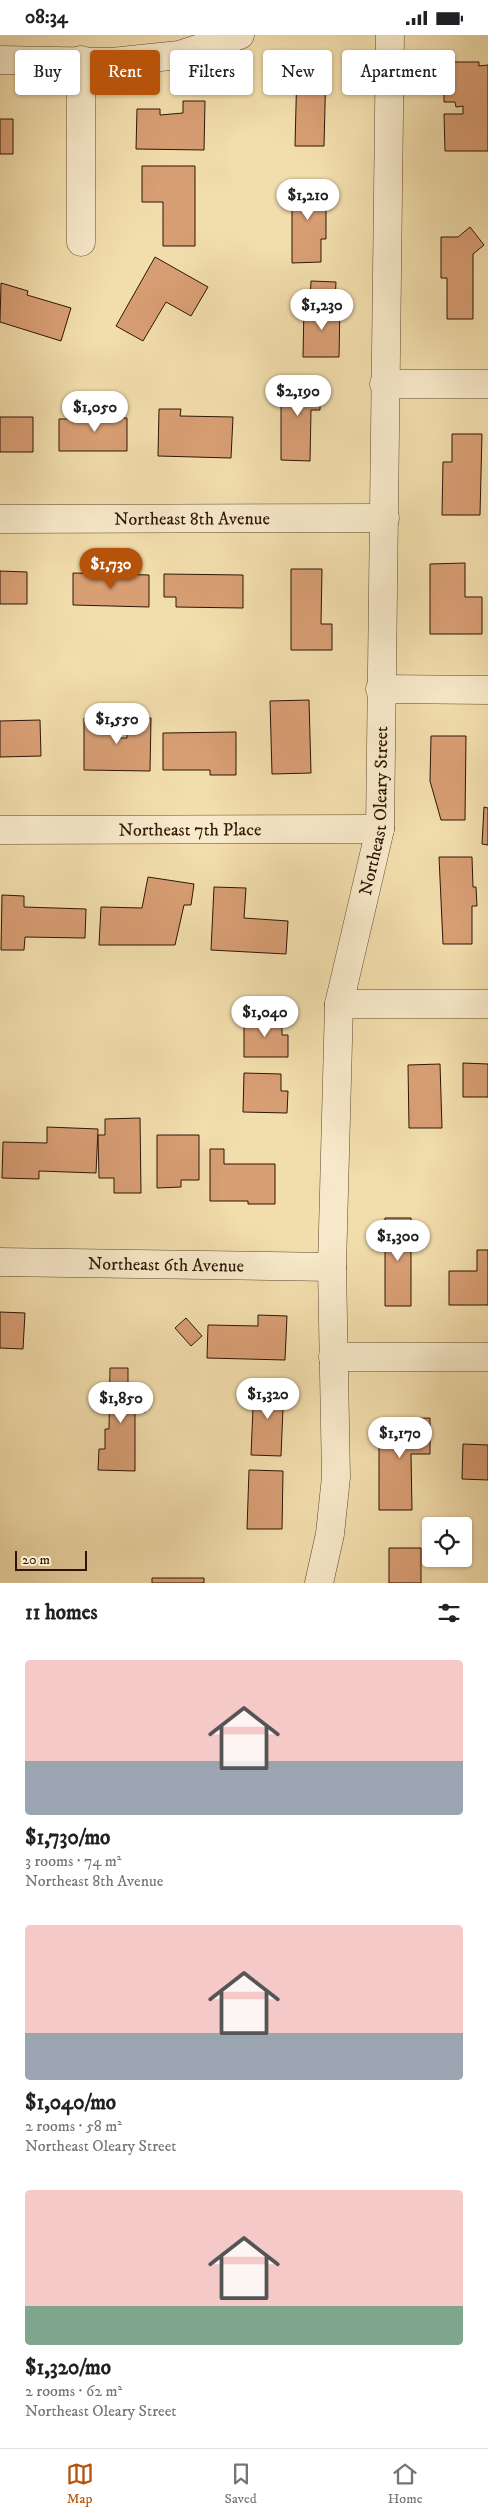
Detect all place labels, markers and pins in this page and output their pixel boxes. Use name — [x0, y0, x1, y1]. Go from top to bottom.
pin: $1,210 — [267, 179, 349, 221]
pin: $1,230 — [281, 289, 363, 331]
pin: $2,190 — [257, 375, 339, 417]
pin: $1,050 — [54, 391, 136, 433]
pin: $1,730 — [70, 547, 152, 590]
pin: $1,550 — [76, 703, 158, 745]
pin: $1,040 — [224, 995, 306, 1038]
pin: $1,300 — [357, 1219, 439, 1262]
pin: $1,320 — [227, 1377, 309, 1420]
pin: $1,850 — [80, 1381, 162, 1424]
pin: $1,170 — [359, 1417, 441, 1459]

